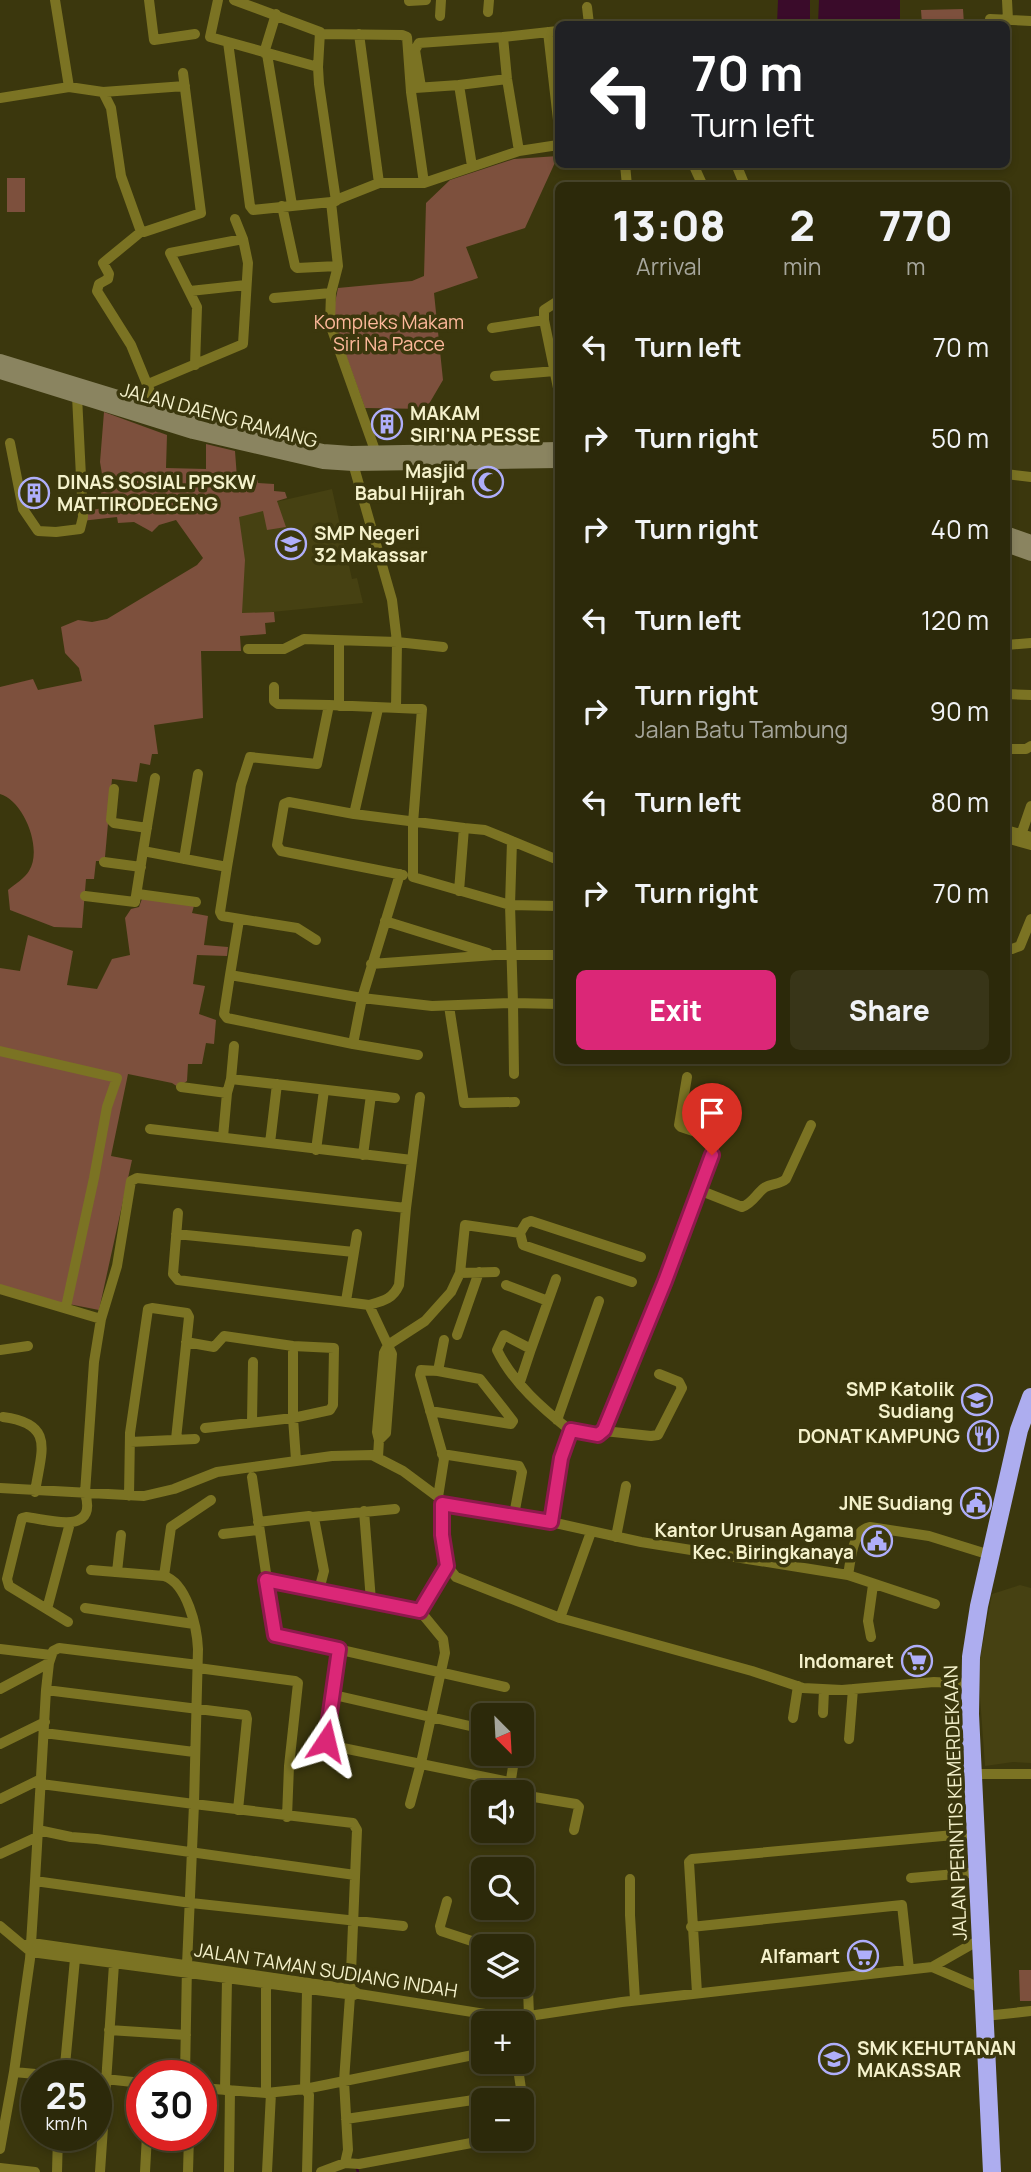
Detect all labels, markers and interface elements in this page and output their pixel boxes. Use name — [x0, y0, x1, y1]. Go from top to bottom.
text: 70 m — [691, 39, 803, 106]
icon: left — [576, 49, 667, 140]
text: Turn left — [691, 103, 815, 147]
text: 13:08 — [612, 196, 726, 254]
text: 2 — [789, 196, 815, 254]
text: 770 — [879, 196, 953, 254]
text: Arrival — [636, 250, 702, 282]
text: min — [783, 250, 821, 282]
text: m — [906, 250, 925, 282]
park label: Kompleks Makam Siri Na Pacce — [314, 309, 464, 357]
icon: left — [576, 328, 614, 366]
text: Turn left — [635, 329, 742, 365]
text: 70 m — [933, 329, 989, 365]
street label: JALAN DAENG RAMANG — [118, 376, 320, 454]
place label: MAKAM SIRI'NA PESSE — [410, 400, 540, 448]
building icon: MAKAM SIRI'NA PESSE — [370, 407, 404, 441]
icon: right — [576, 419, 614, 457]
text: Turn right — [635, 420, 759, 456]
text: 50 m — [931, 420, 989, 456]
place label: Masjid Babul Hijrah — [355, 458, 465, 506]
mosque icon: Masjid Babul Hijrah — [471, 465, 505, 499]
place label: DINAS SOSIAL PPSKW MATTIRODECENG — [57, 469, 256, 517]
building icon: DINAS SOSIAL PPSKW MATTIRODECENG — [17, 476, 51, 510]
icon: right — [576, 510, 614, 548]
text: Turn right — [635, 511, 759, 547]
text: 40 m — [931, 511, 989, 547]
place label: SMP Negeri 32 Makassar — [314, 520, 428, 568]
school or university icon: SMP Negeri 32 Makassar — [274, 527, 308, 561]
icon: left — [576, 601, 614, 639]
text: Turn left — [635, 602, 742, 638]
text: 120 m — [921, 602, 989, 638]
text: Turn right — [635, 677, 759, 713]
icon: right — [576, 692, 614, 730]
text: 90 m — [930, 693, 989, 729]
text: Jalan Batu Tambung — [635, 713, 848, 745]
icon: left — [576, 783, 614, 821]
text: Turn left — [635, 784, 742, 820]
text: 80 m — [931, 784, 989, 820]
icon: right — [576, 874, 614, 912]
text: Turn right — [635, 875, 759, 911]
text: 70 m — [933, 875, 989, 911]
button: Exit — [576, 970, 776, 1050]
button: Share — [790, 970, 989, 1050]
pin — [682, 1083, 742, 1155]
icon: arrive — [693, 1094, 731, 1132]
place label: SMP Katolik Sudiang — [846, 1376, 955, 1424]
school or university icon: SMP Katolik Sudiang — [960, 1383, 994, 1417]
restaurant icon: DONAT KAMPUNG — [966, 1419, 1000, 1453]
place label: DONAT KAMPUNG — [798, 1423, 960, 1449]
public building icon: JNE Sudiang — [959, 1486, 993, 1520]
place label: JNE Sudiang — [839, 1490, 953, 1516]
place label: Kantor Urusan Agama Kec. Biringkanaya — [655, 1517, 854, 1565]
public building icon: Kantor Urusan Agama Kec. Biringkanaya — [860, 1524, 894, 1558]
supermarket icon: Indomaret — [900, 1644, 934, 1678]
place label: Indomaret — [798, 1648, 894, 1674]
street label: JALAN PERINTIS KEMERDEKAAN — [937, 1665, 973, 1941]
north arrow — [471, 1703, 534, 1766]
map controls — [471, 1703, 534, 2151]
position arrow — [289, 1704, 363, 1778]
button: sound — [471, 1780, 534, 1843]
button: search — [471, 1857, 534, 1920]
button: layers — [471, 1934, 534, 1997]
street label: JALAN TAMAN SUDIANG INDAH — [193, 1936, 459, 2004]
supermarket icon: Alfamart — [846, 1939, 880, 1973]
place label: Alfamart — [760, 1943, 840, 1969]
button: + — [471, 2011, 534, 2074]
place label: SMK KEHUTANAN MAKASSAR — [857, 2035, 1016, 2083]
school or university icon: SMK KEHUTANAN MAKASSAR — [817, 2042, 851, 2076]
speed limit sign: 30 — [126, 2060, 217, 2151]
text: 25 — [46, 2072, 87, 2120]
button: − — [471, 2088, 534, 2151]
text: km/h — [46, 2111, 87, 2135]

